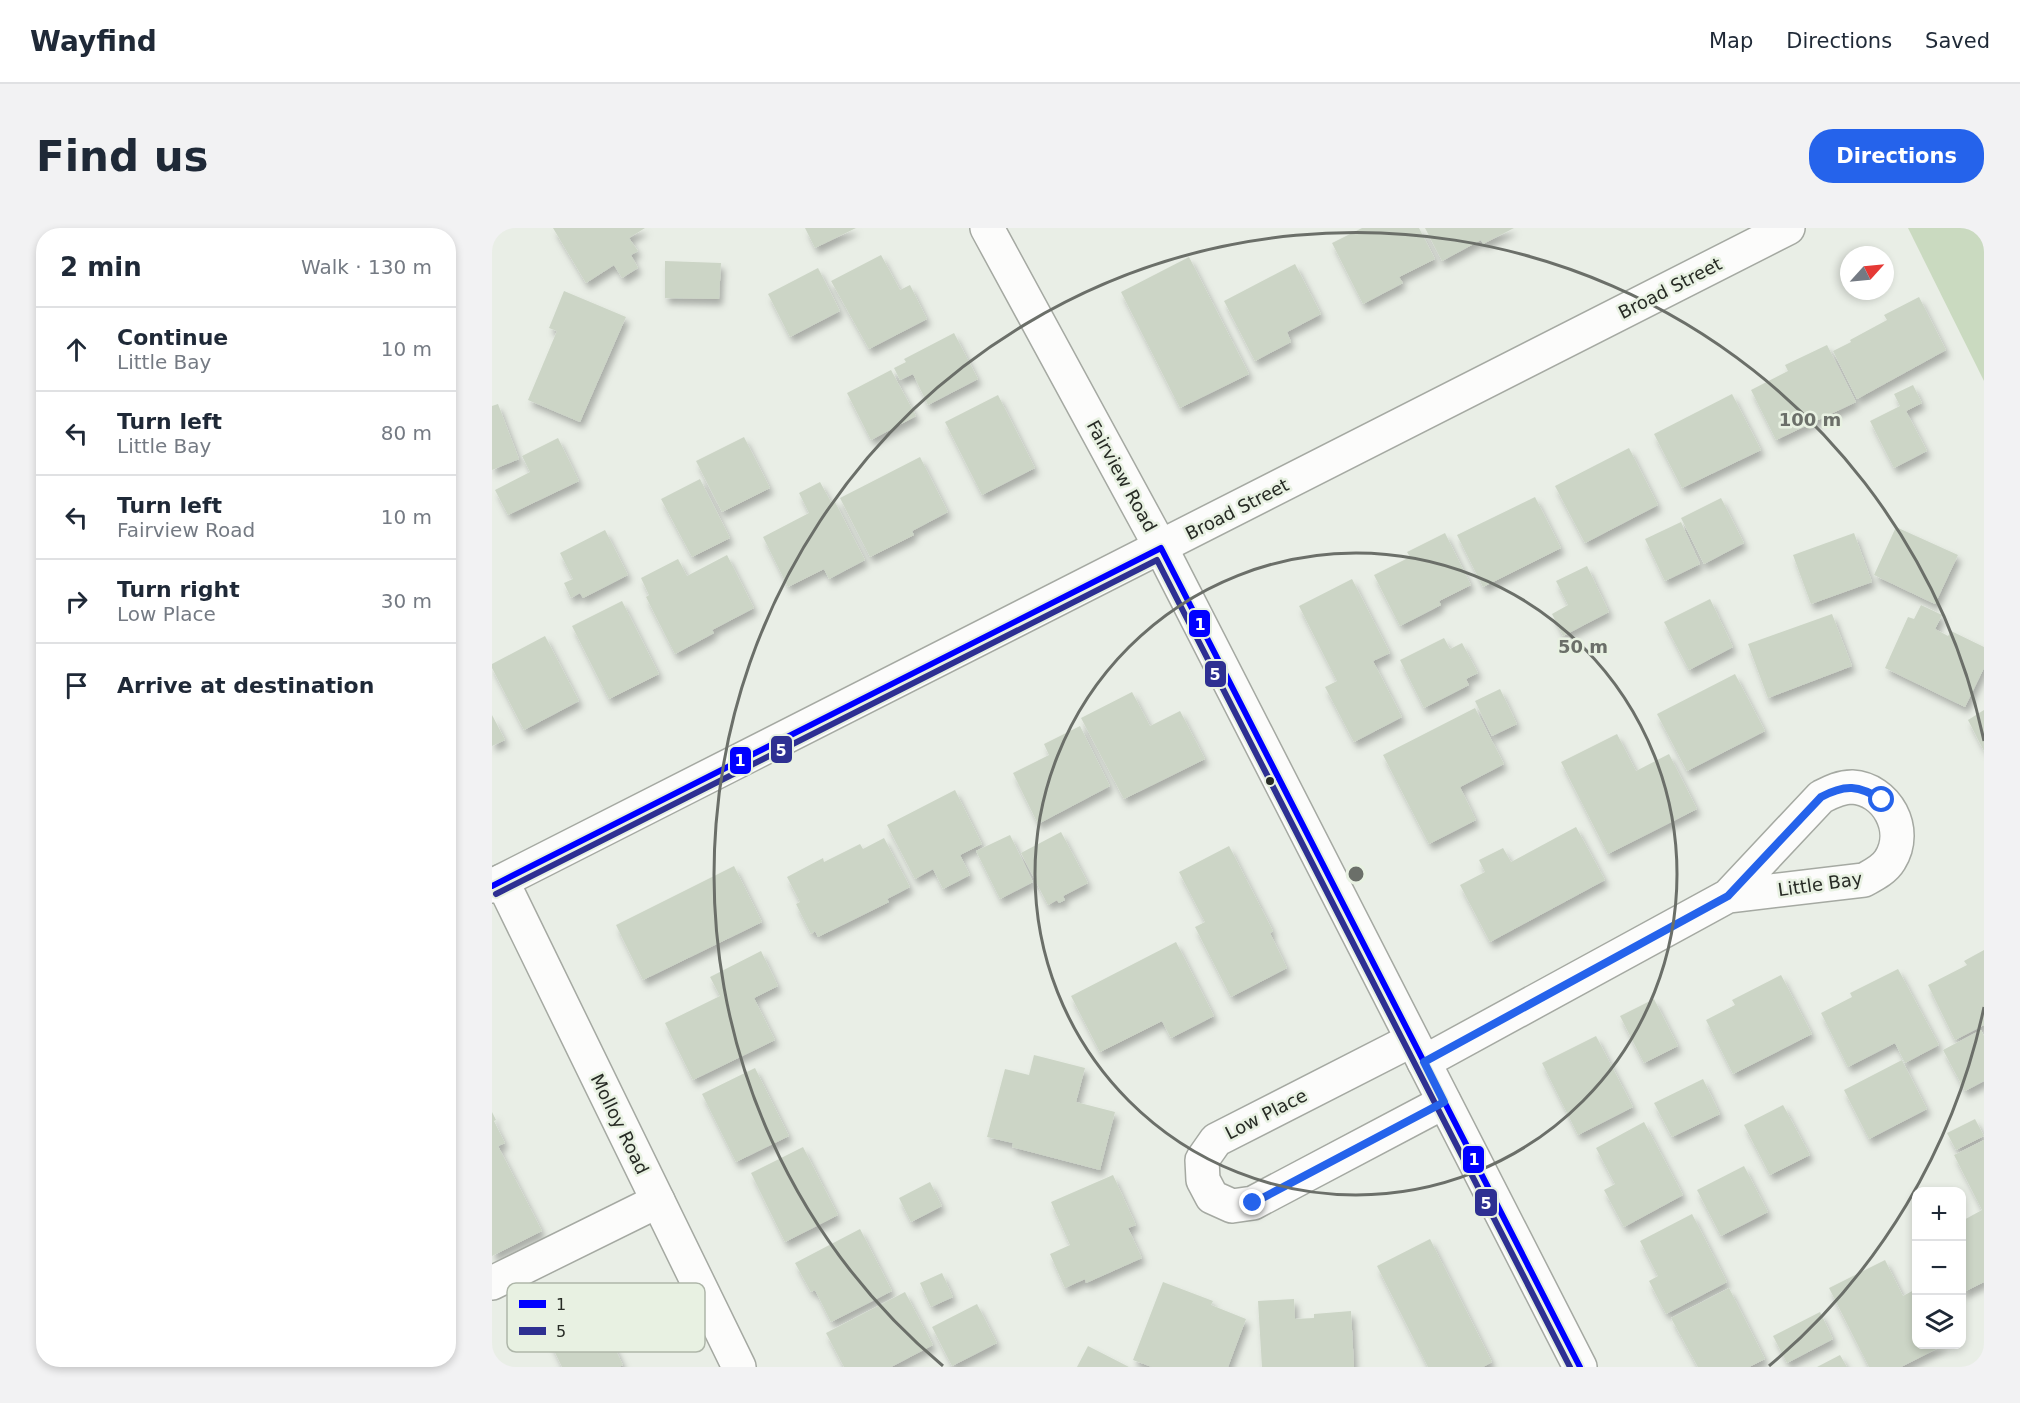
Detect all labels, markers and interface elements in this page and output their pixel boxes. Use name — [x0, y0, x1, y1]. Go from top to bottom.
text: Wayfind — [30, 25, 157, 58]
text: Map — [1709, 29, 1753, 53]
text: Directions — [1786, 29, 1892, 53]
text: Saved — [1925, 29, 1990, 53]
button: Directions — [1809, 129, 1984, 183]
text: Find us — [36, 132, 209, 181]
north arrow — [1840, 246, 1894, 300]
text: 2 min — [60, 252, 142, 282]
street label: Broad Street — [1615, 253, 1725, 323]
text: Walk · 130 m — [301, 255, 432, 279]
text: Continue — [117, 325, 228, 350]
icon: ahead — [60, 333, 93, 366]
text: 10 m — [381, 337, 432, 361]
text: Little Bay — [117, 350, 211, 374]
text: Turn left — [117, 409, 222, 434]
text: 100 m — [1779, 409, 1841, 430]
street label: Fairview Road — [1083, 416, 1161, 536]
icon: left — [60, 417, 93, 450]
text: 80 m — [381, 421, 432, 445]
text: Little Bay — [117, 434, 211, 458]
street label: Broad Street — [1182, 474, 1292, 544]
text: Turn left — [117, 493, 222, 518]
icon: left — [60, 501, 93, 534]
text: 10 m — [381, 505, 432, 529]
text: Fairview Road — [117, 518, 255, 542]
text: Turn right — [117, 577, 240, 602]
icon: right — [60, 585, 93, 618]
text: 30 m — [381, 589, 432, 613]
text: Low Place — [117, 602, 216, 626]
line badge: 1 — [1188, 609, 1211, 638]
text: 1 — [1194, 615, 1206, 634]
text: 50 m — [1558, 636, 1608, 657]
line badge: 5 — [1204, 660, 1227, 688]
text: 5 — [1209, 665, 1221, 684]
icon: arrive — [60, 669, 93, 702]
text: Arrive at destination — [117, 673, 374, 698]
line badge: 5 — [770, 735, 793, 764]
text: 5 — [775, 741, 787, 760]
line badge: 1 — [729, 746, 752, 775]
text: 1 — [734, 751, 746, 770]
unlabelled marker — [1264, 775, 1276, 787]
route start — [1868, 786, 1894, 812]
centre of rings — [1346, 864, 1366, 884]
street label: Little Bay — [1776, 868, 1864, 900]
street label: Molloy Road — [587, 1070, 653, 1178]
street label: Low Place — [1222, 1084, 1310, 1144]
line badge: 1 — [1462, 1145, 1485, 1174]
text: 1 — [1468, 1150, 1480, 1169]
map controls — [1912, 1187, 1966, 1349]
button: + — [1912, 1187, 1966, 1241]
line badge: 5 — [1474, 1188, 1498, 1217]
route end — [1239, 1189, 1265, 1215]
text: 5 — [1480, 1194, 1492, 1213]
button: − — [1912, 1241, 1966, 1295]
legend — [507, 1283, 705, 1352]
text: 1 — [556, 1295, 566, 1314]
button: layers — [1912, 1295, 1966, 1349]
text: 5 — [556, 1322, 566, 1341]

